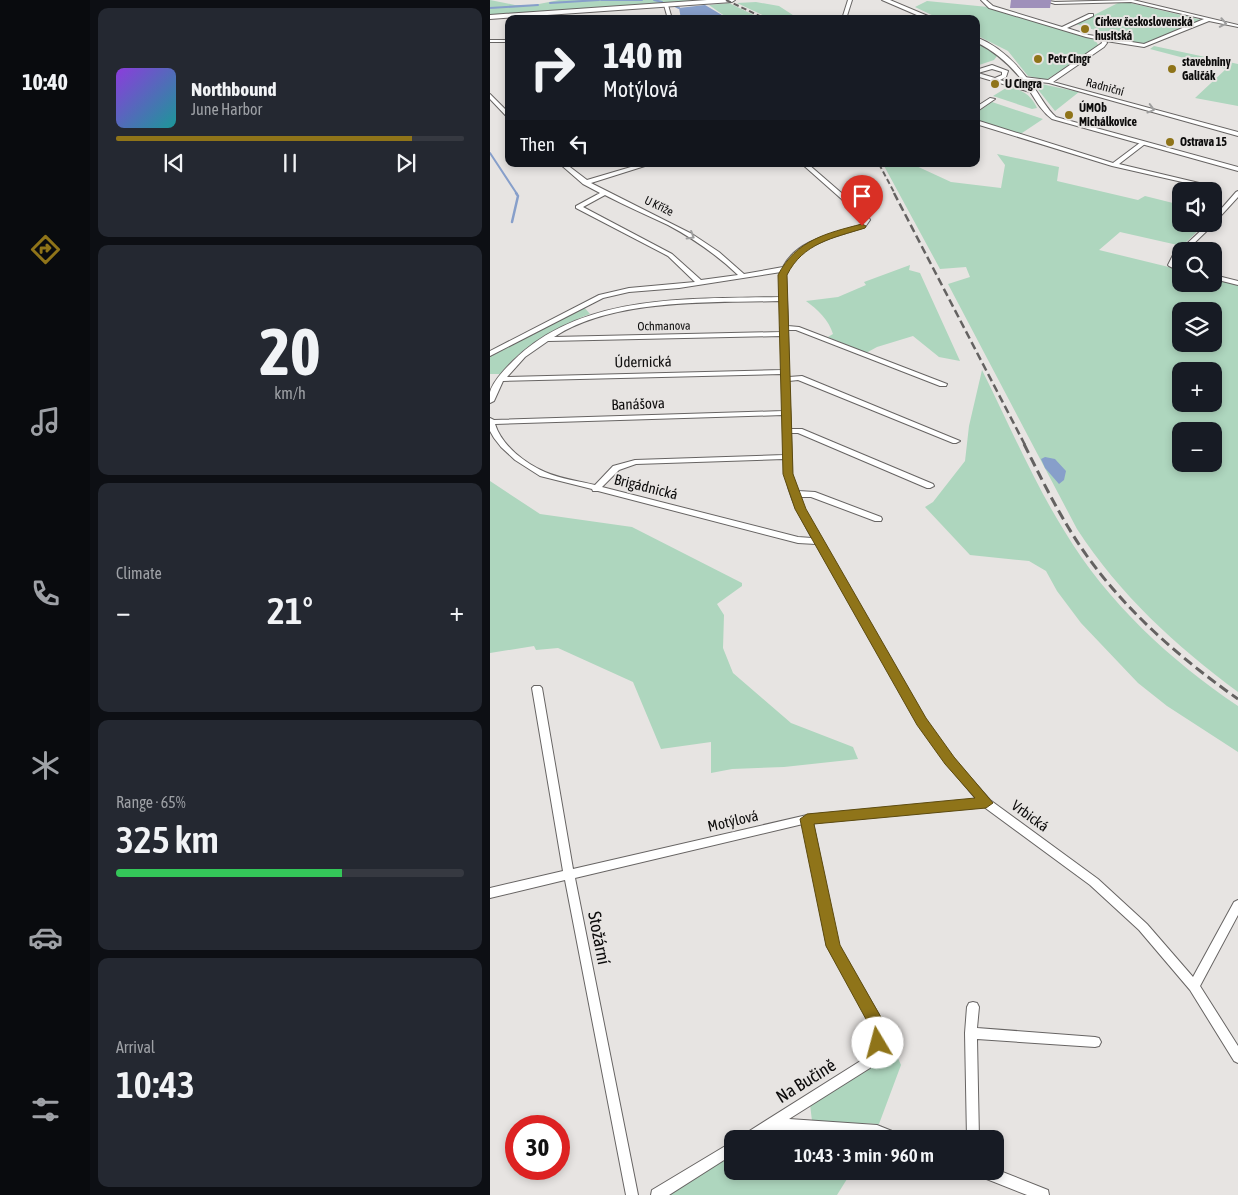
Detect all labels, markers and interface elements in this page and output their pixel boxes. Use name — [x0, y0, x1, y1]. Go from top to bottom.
place label: Církev československá husitská — [1095, 15, 1193, 43]
one-way arrow — [1218, 17, 1227, 27]
marker: Církev československá husitská — [1079, 23, 1091, 35]
icon: right — [520, 35, 585, 100]
text: 140 m — [603, 35, 682, 75]
place label: Petr Cingr — [1048, 52, 1091, 66]
marker: Petr Cingr — [1032, 53, 1044, 65]
place label: stavebniny Galičák — [1182, 55, 1231, 83]
marker: stavebniny Galičák — [1166, 63, 1178, 75]
text: 10:40 — [22, 69, 68, 95]
street label: Radniční — [1084, 75, 1126, 99]
text: Motýlová — [603, 76, 678, 102]
place label: U Cingra — [1005, 77, 1042, 91]
text: Northbound — [191, 78, 277, 100]
marker: U Cingra — [989, 78, 1001, 90]
text: June Harbor — [191, 100, 262, 118]
place label: ÚMOb Michálkovice — [1079, 100, 1138, 129]
one-way arrow — [1147, 103, 1156, 114]
marker: ÚMOb Michálkovice — [1063, 109, 1075, 121]
icon: left — [565, 130, 593, 158]
text: Then — [520, 133, 555, 155]
place label: Ostrava 15 — [1180, 135, 1227, 149]
marker: Ostrava 15 — [1164, 136, 1176, 148]
icon: previous — [160, 149, 188, 177]
icon: pause — [276, 149, 304, 177]
icon: next — [392, 149, 420, 177]
pin — [841, 175, 883, 226]
icon: arrive — [848, 182, 876, 210]
map controls — [1172, 182, 1222, 472]
button: sound — [1172, 182, 1222, 232]
street label: U Kříže — [642, 193, 676, 219]
one-way arrow — [686, 230, 695, 240]
icon: directions — [28, 232, 63, 267]
button: search — [1172, 242, 1222, 292]
button: layers — [1172, 302, 1222, 352]
text: 20 — [259, 314, 321, 389]
street label: Ochmanova — [637, 319, 691, 333]
street label: Údernická — [614, 353, 672, 370]
button: + — [1172, 362, 1222, 412]
text: km/h — [274, 384, 306, 402]
street label: Banášova — [611, 394, 665, 413]
icon: music — [28, 404, 63, 439]
button: − — [1172, 422, 1222, 472]
street label: Brigádnická — [612, 470, 680, 503]
text: Climate — [116, 564, 162, 582]
icon: phone — [28, 576, 63, 611]
text: 21° — [267, 589, 313, 632]
text: − — [116, 595, 131, 627]
text: + — [449, 595, 464, 627]
icon: climate — [28, 748, 63, 783]
text: Range · 65% — [116, 793, 186, 811]
street label: Vrbická — [1009, 797, 1052, 835]
street label: Motýlová — [706, 806, 760, 835]
text: 325 km — [116, 818, 219, 861]
street label: Stožární — [584, 909, 615, 966]
icon: car — [28, 920, 63, 955]
position arrow — [851, 1016, 903, 1068]
text: Arrival — [116, 1038, 155, 1056]
street label: Na Bučině — [772, 1054, 839, 1107]
text: 10:43 — [116, 1063, 195, 1106]
icon: filters — [28, 1092, 63, 1127]
speed limit sign: 30 — [505, 1115, 570, 1180]
text: 10:43 · 3 min · 960 m — [794, 1144, 934, 1166]

